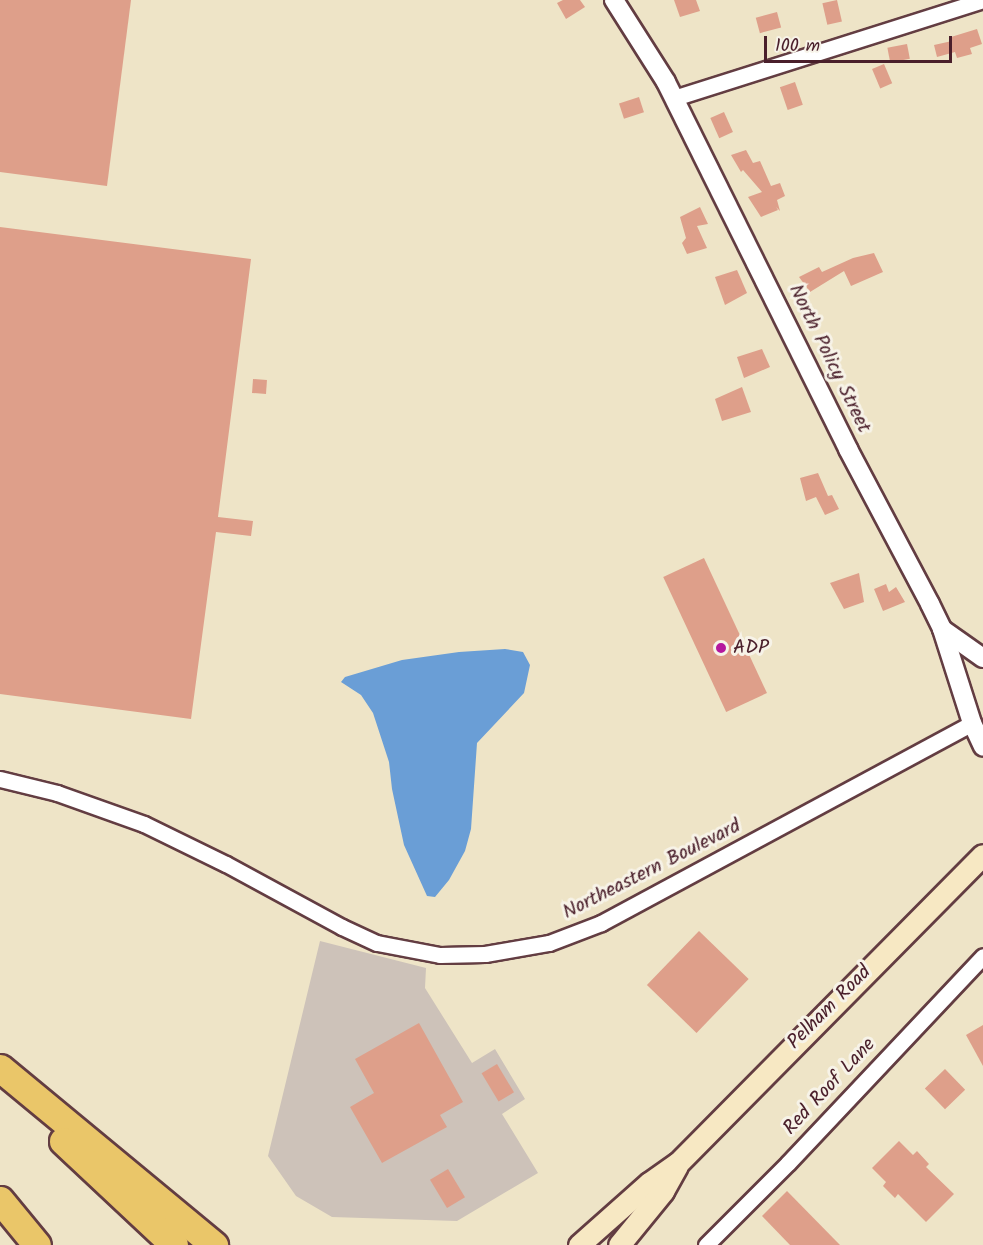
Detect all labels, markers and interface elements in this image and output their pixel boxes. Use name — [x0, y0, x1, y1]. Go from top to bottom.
scale bar — [767, 24, 954, 62]
text: 100 m — [775, 32, 820, 61]
street label: North Policy Street — [783, 281, 875, 437]
place label: ADP — [733, 636, 769, 660]
marker: ADP — [714, 641, 728, 655]
street label: Northeastern Boulevard — [559, 815, 745, 925]
street label: Pelham Road — [783, 961, 877, 1055]
street label: Red Roof Lane — [779, 1033, 881, 1141]

